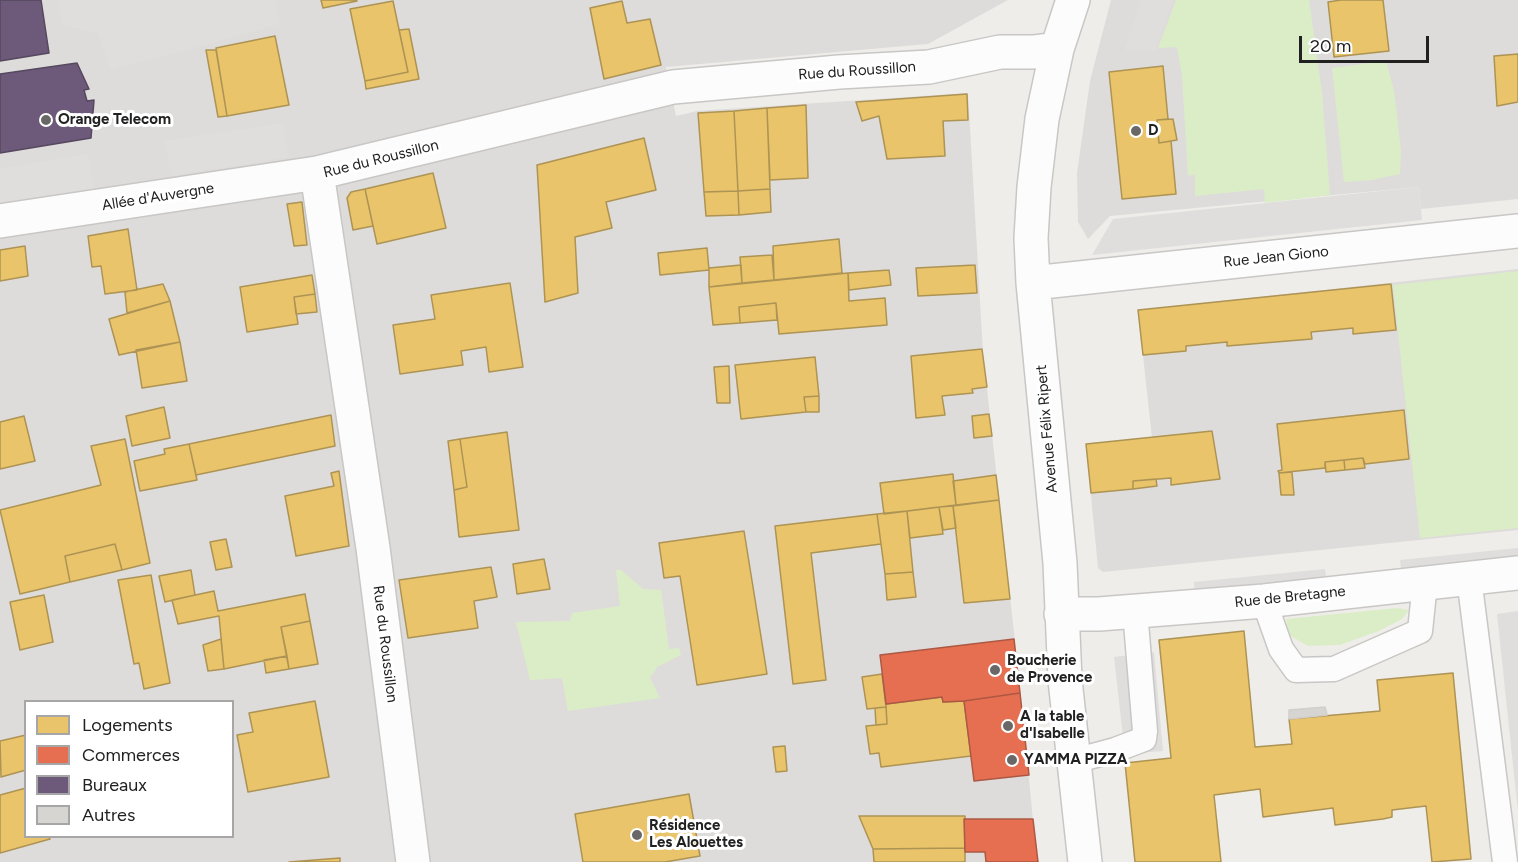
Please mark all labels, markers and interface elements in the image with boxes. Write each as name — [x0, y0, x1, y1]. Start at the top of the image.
scale bar — [1302, 24, 1432, 62]
text: 20 m — [1310, 35, 1351, 57]
street label: Rue du Roussillon — [797, 58, 917, 84]
place label: Orange Telecom — [58, 111, 171, 129]
marker: Orange Telecom — [39, 113, 53, 127]
place label: D — [1148, 122, 1158, 140]
marker: D — [1129, 124, 1143, 138]
street label: Rue du Roussillon — [322, 136, 440, 182]
street label: Allée d'Auvergne — [101, 179, 215, 215]
street label: Rue Jean Giono — [1222, 243, 1330, 271]
street label: Avenue Félix Ripert — [1032, 364, 1062, 494]
street label: Rue de Bretagne — [1234, 582, 1346, 612]
street label: Rue du Roussillon — [369, 584, 401, 704]
place label: Boucherie de Provence — [1007, 652, 1092, 687]
marker: Boucherie de Provence — [988, 663, 1002, 677]
legend — [24, 700, 234, 838]
place label: A la table d'Isabelle — [1020, 708, 1085, 743]
text: Logements — [82, 714, 173, 736]
marker: A la table d'Isabelle — [1001, 719, 1015, 733]
text: Commerces — [82, 744, 180, 766]
place label: YAMMA PIZZA — [1024, 751, 1127, 769]
marker: YAMMA PIZZA — [1005, 753, 1019, 767]
text: Bureaux — [82, 774, 147, 796]
text: Autres — [82, 804, 135, 826]
place label: Résidence Les Alouettes — [649, 817, 743, 852]
marker: Résidence Les Alouettes — [630, 828, 644, 842]

